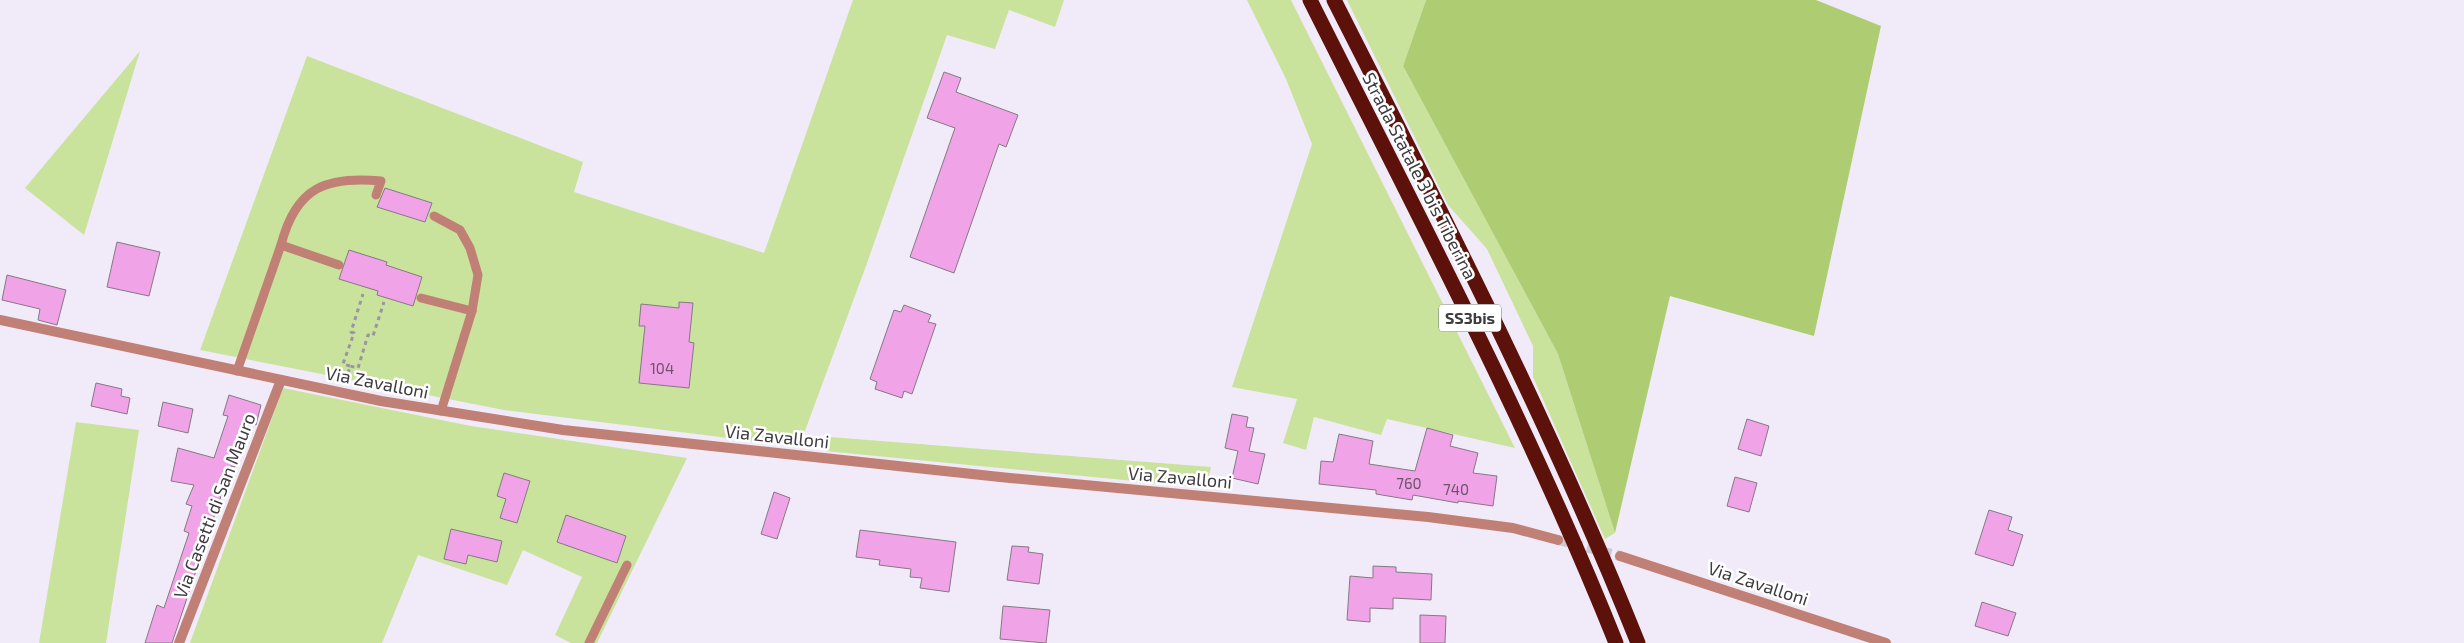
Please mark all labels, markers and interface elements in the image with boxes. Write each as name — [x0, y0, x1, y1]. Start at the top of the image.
street label: Strada Statale 3 bis Tiberina — [1358, 69, 1482, 283]
road number: SS3bis — [1439, 304, 1501, 332]
house number: 104 — [650, 359, 674, 377]
street label: Via Zavalloni — [324, 361, 431, 403]
street label: Via Casetti di San Mauro — [169, 410, 260, 601]
street label: Via Zavalloni — [724, 420, 830, 452]
street label: Via Zavalloni — [1127, 461, 1233, 493]
house number: 760 — [1396, 474, 1422, 492]
house number: 740 — [1443, 480, 1469, 498]
street label: Via Zavalloni — [1705, 556, 1811, 610]

